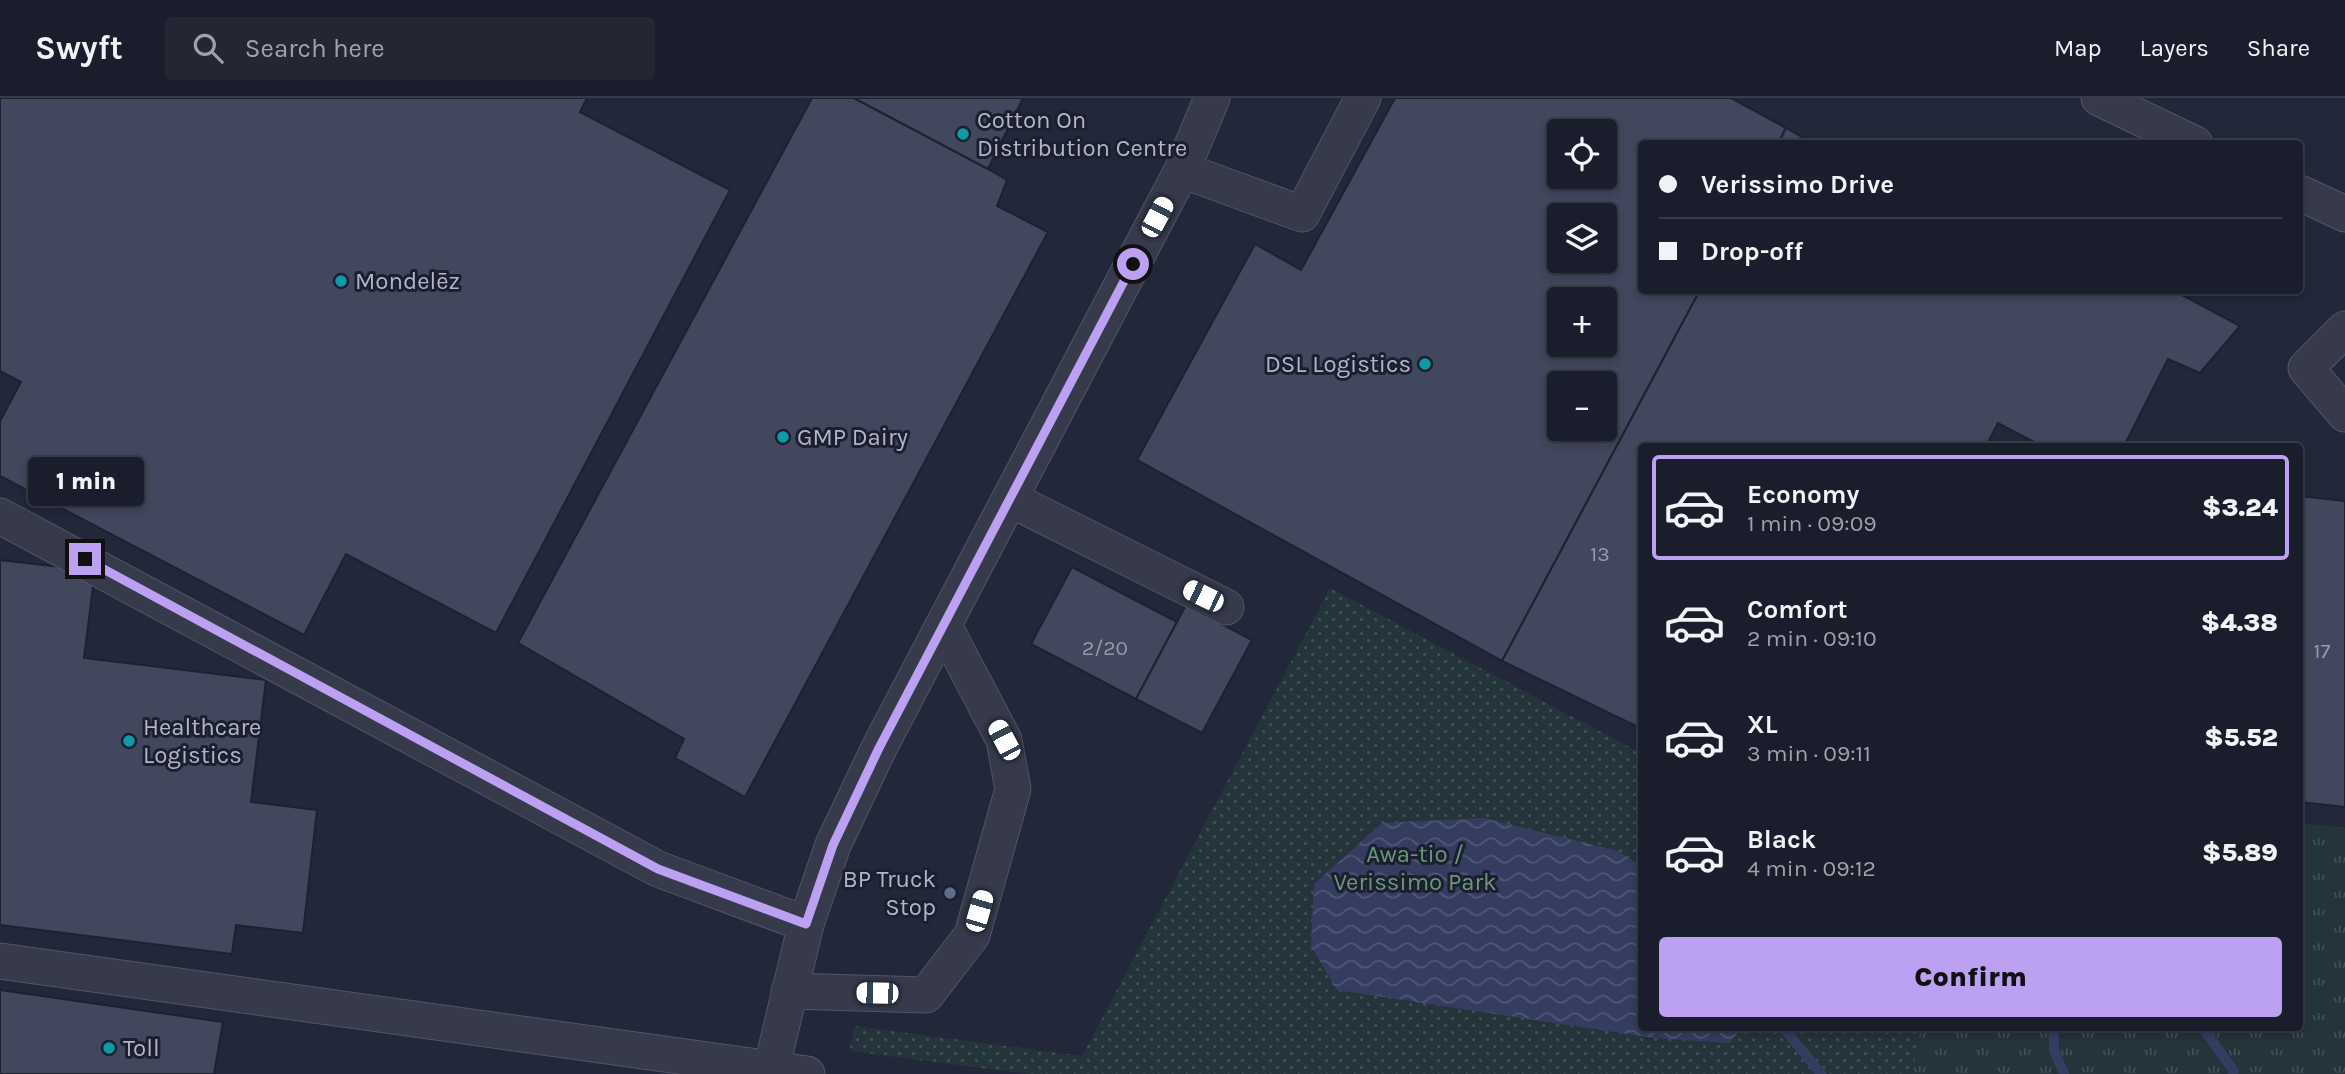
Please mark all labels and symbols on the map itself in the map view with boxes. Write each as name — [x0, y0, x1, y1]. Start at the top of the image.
place label: Cotton On Distribution Centre — [977, 106, 1187, 162]
marker: Cotton On Distribution Centre — [955, 126, 971, 142]
car — [1138, 194, 1177, 240]
route start — [1117, 248, 1149, 280]
place label: Mondelēz — [355, 267, 460, 295]
marker: Mondelēz — [333, 273, 349, 289]
place label: DSL Logistics — [1265, 350, 1411, 378]
marker: DSL Logistics — [1417, 356, 1433, 372]
place label: GMP Dairy — [797, 423, 908, 451]
marker: GMP Dairy — [775, 429, 791, 445]
callout: 1 min — [27, 458, 143, 506]
house number: 13 — [1590, 542, 1610, 566]
route end — [69, 543, 101, 575]
car — [1180, 577, 1227, 615]
house number: 2/20 — [1082, 636, 1128, 660]
house number: 17 — [2314, 639, 2331, 663]
place label: Healthcare Logistics — [143, 713, 261, 769]
car — [985, 717, 1024, 763]
marker: Healthcare Logistics — [121, 733, 137, 749]
park label: Awa-tio / Verissimo Park — [1333, 840, 1497, 896]
place label: BP Truck Stop — [843, 865, 936, 921]
marker: BP Truck Stop — [942, 885, 958, 901]
car — [964, 888, 995, 934]
car — [856, 982, 899, 1004]
place label: Toll — [123, 1034, 160, 1062]
marker: Toll — [101, 1040, 117, 1056]

